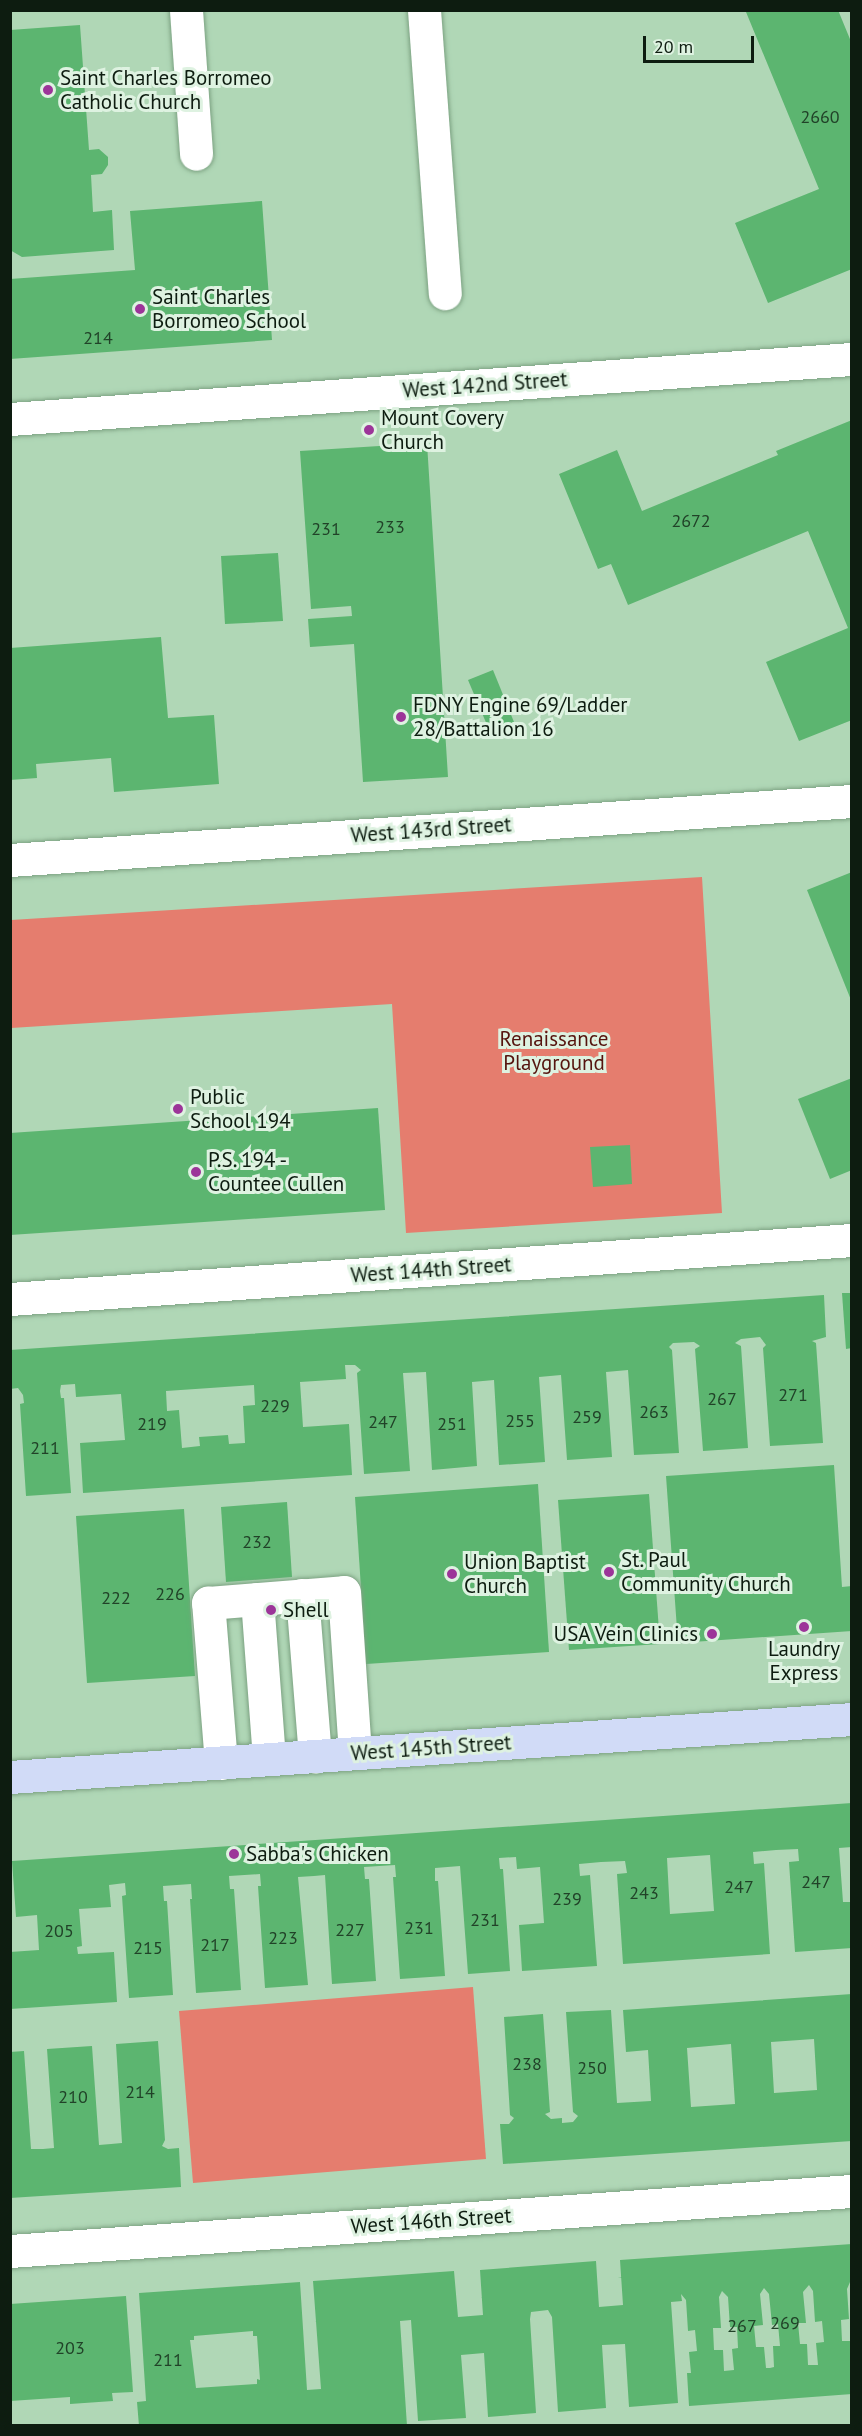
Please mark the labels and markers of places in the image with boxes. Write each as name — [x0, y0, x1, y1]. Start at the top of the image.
place label: Saint Charles Borromeo Catholic Church — [60, 65, 271, 115]
marker: Saint Charles Borromeo Catholic Church — [41, 83, 55, 97]
place label: Saint Charles Borromeo School — [152, 284, 306, 334]
marker: Saint Charles Borromeo School — [133, 302, 147, 316]
place label: Mount Covery Church — [381, 405, 504, 455]
marker: Mount Covery Church — [362, 423, 376, 437]
place label: FDNY Engine 69/Ladder 28/Battalion 16 — [413, 692, 628, 742]
marker: FDNY Engine 69/Ladder 28/Battalion 16 — [394, 710, 408, 724]
place label: Public School 194 — [190, 1084, 291, 1134]
marker: Public School 194 — [171, 1102, 185, 1116]
place label: P.S. 194 - Countee Cullen — [208, 1147, 344, 1197]
marker: P.S. 194 - Countee Cullen — [189, 1165, 203, 1179]
place label: St. Paul Community Church — [621, 1547, 791, 1597]
place label: Union Baptist Church — [464, 1549, 586, 1599]
marker: St. Paul Community Church — [602, 1565, 616, 1579]
marker: Union Baptist Church — [445, 1567, 459, 1581]
place label: Shell — [283, 1597, 329, 1623]
marker: Shell — [264, 1603, 278, 1617]
marker: Laundry Express — [797, 1620, 811, 1634]
place label: USA Vein Clinics — [552, 1621, 698, 1647]
marker: USA Vein Clinics — [703, 1625, 721, 1643]
place label: Laundry Express — [768, 1636, 840, 1686]
place label: Sabba's Chicken — [246, 1841, 389, 1867]
marker: Sabba's Chicken — [227, 1847, 241, 1861]

